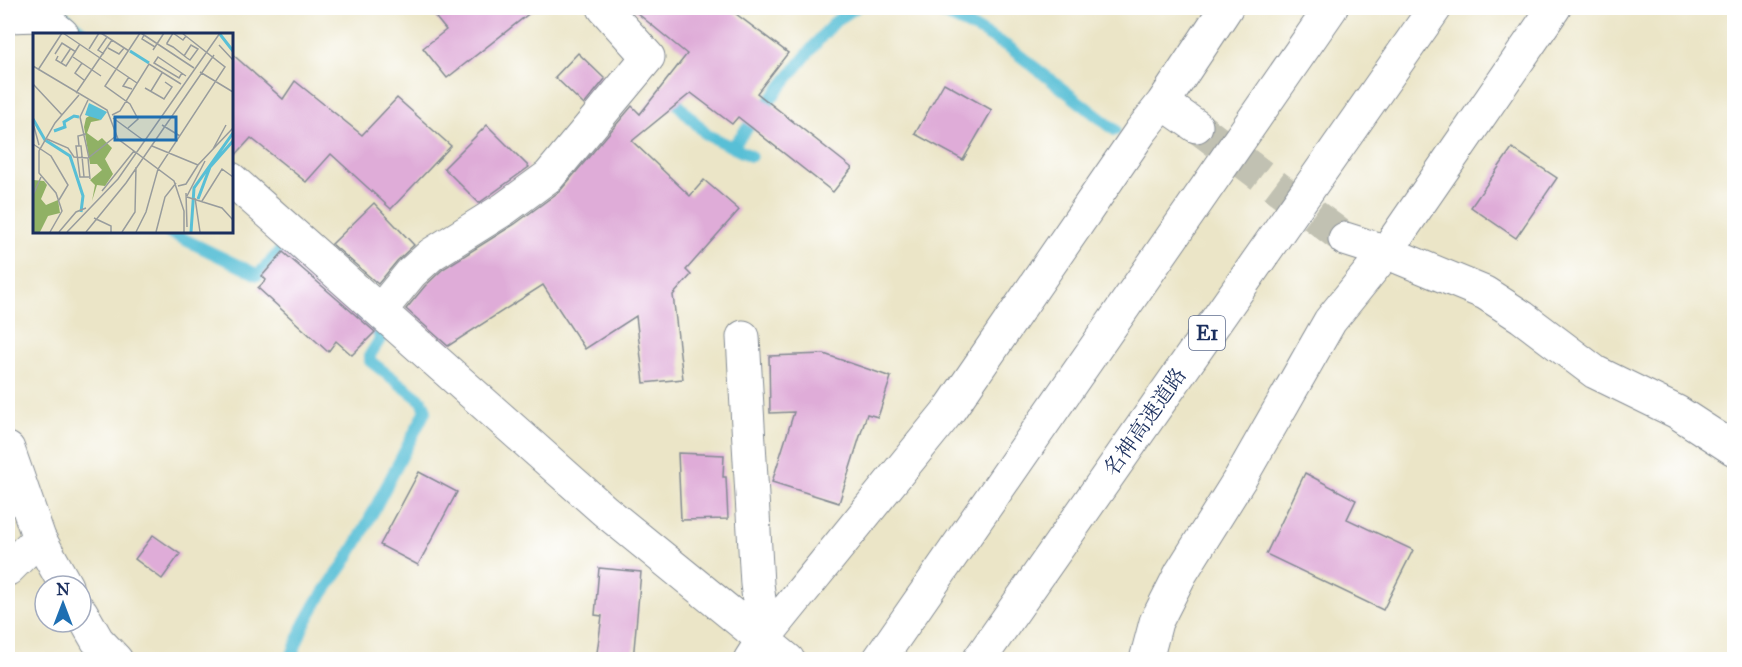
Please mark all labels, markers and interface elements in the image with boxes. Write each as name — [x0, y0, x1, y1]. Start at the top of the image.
inset map — [33, 33, 232, 232]
road number: E1 — [1189, 316, 1225, 350]
street label: 名神高速道路 — [1098, 363, 1192, 481]
north arrow — [33, 574, 93, 634]
text: N — [56, 580, 70, 599]

